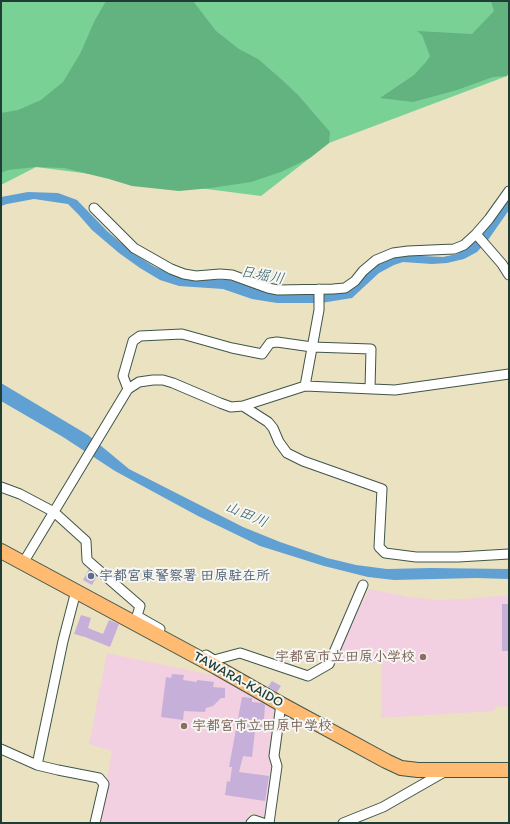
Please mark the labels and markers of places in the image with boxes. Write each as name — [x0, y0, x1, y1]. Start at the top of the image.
place label: 宇都宮東警察署 田原駐在所 — [99, 568, 270, 584]
marker: 宇都宮東警察署 田原駐在所 — [86, 571, 96, 581]
place label: 宇都宮市立田原小学校 — [275, 649, 415, 665]
marker: 宇都宮市立田原小学校 — [418, 652, 428, 662]
place label: 宇都宮市立田原中学校 — [192, 718, 332, 734]
marker: 宇都宮市立田原中学校 — [179, 721, 189, 731]

